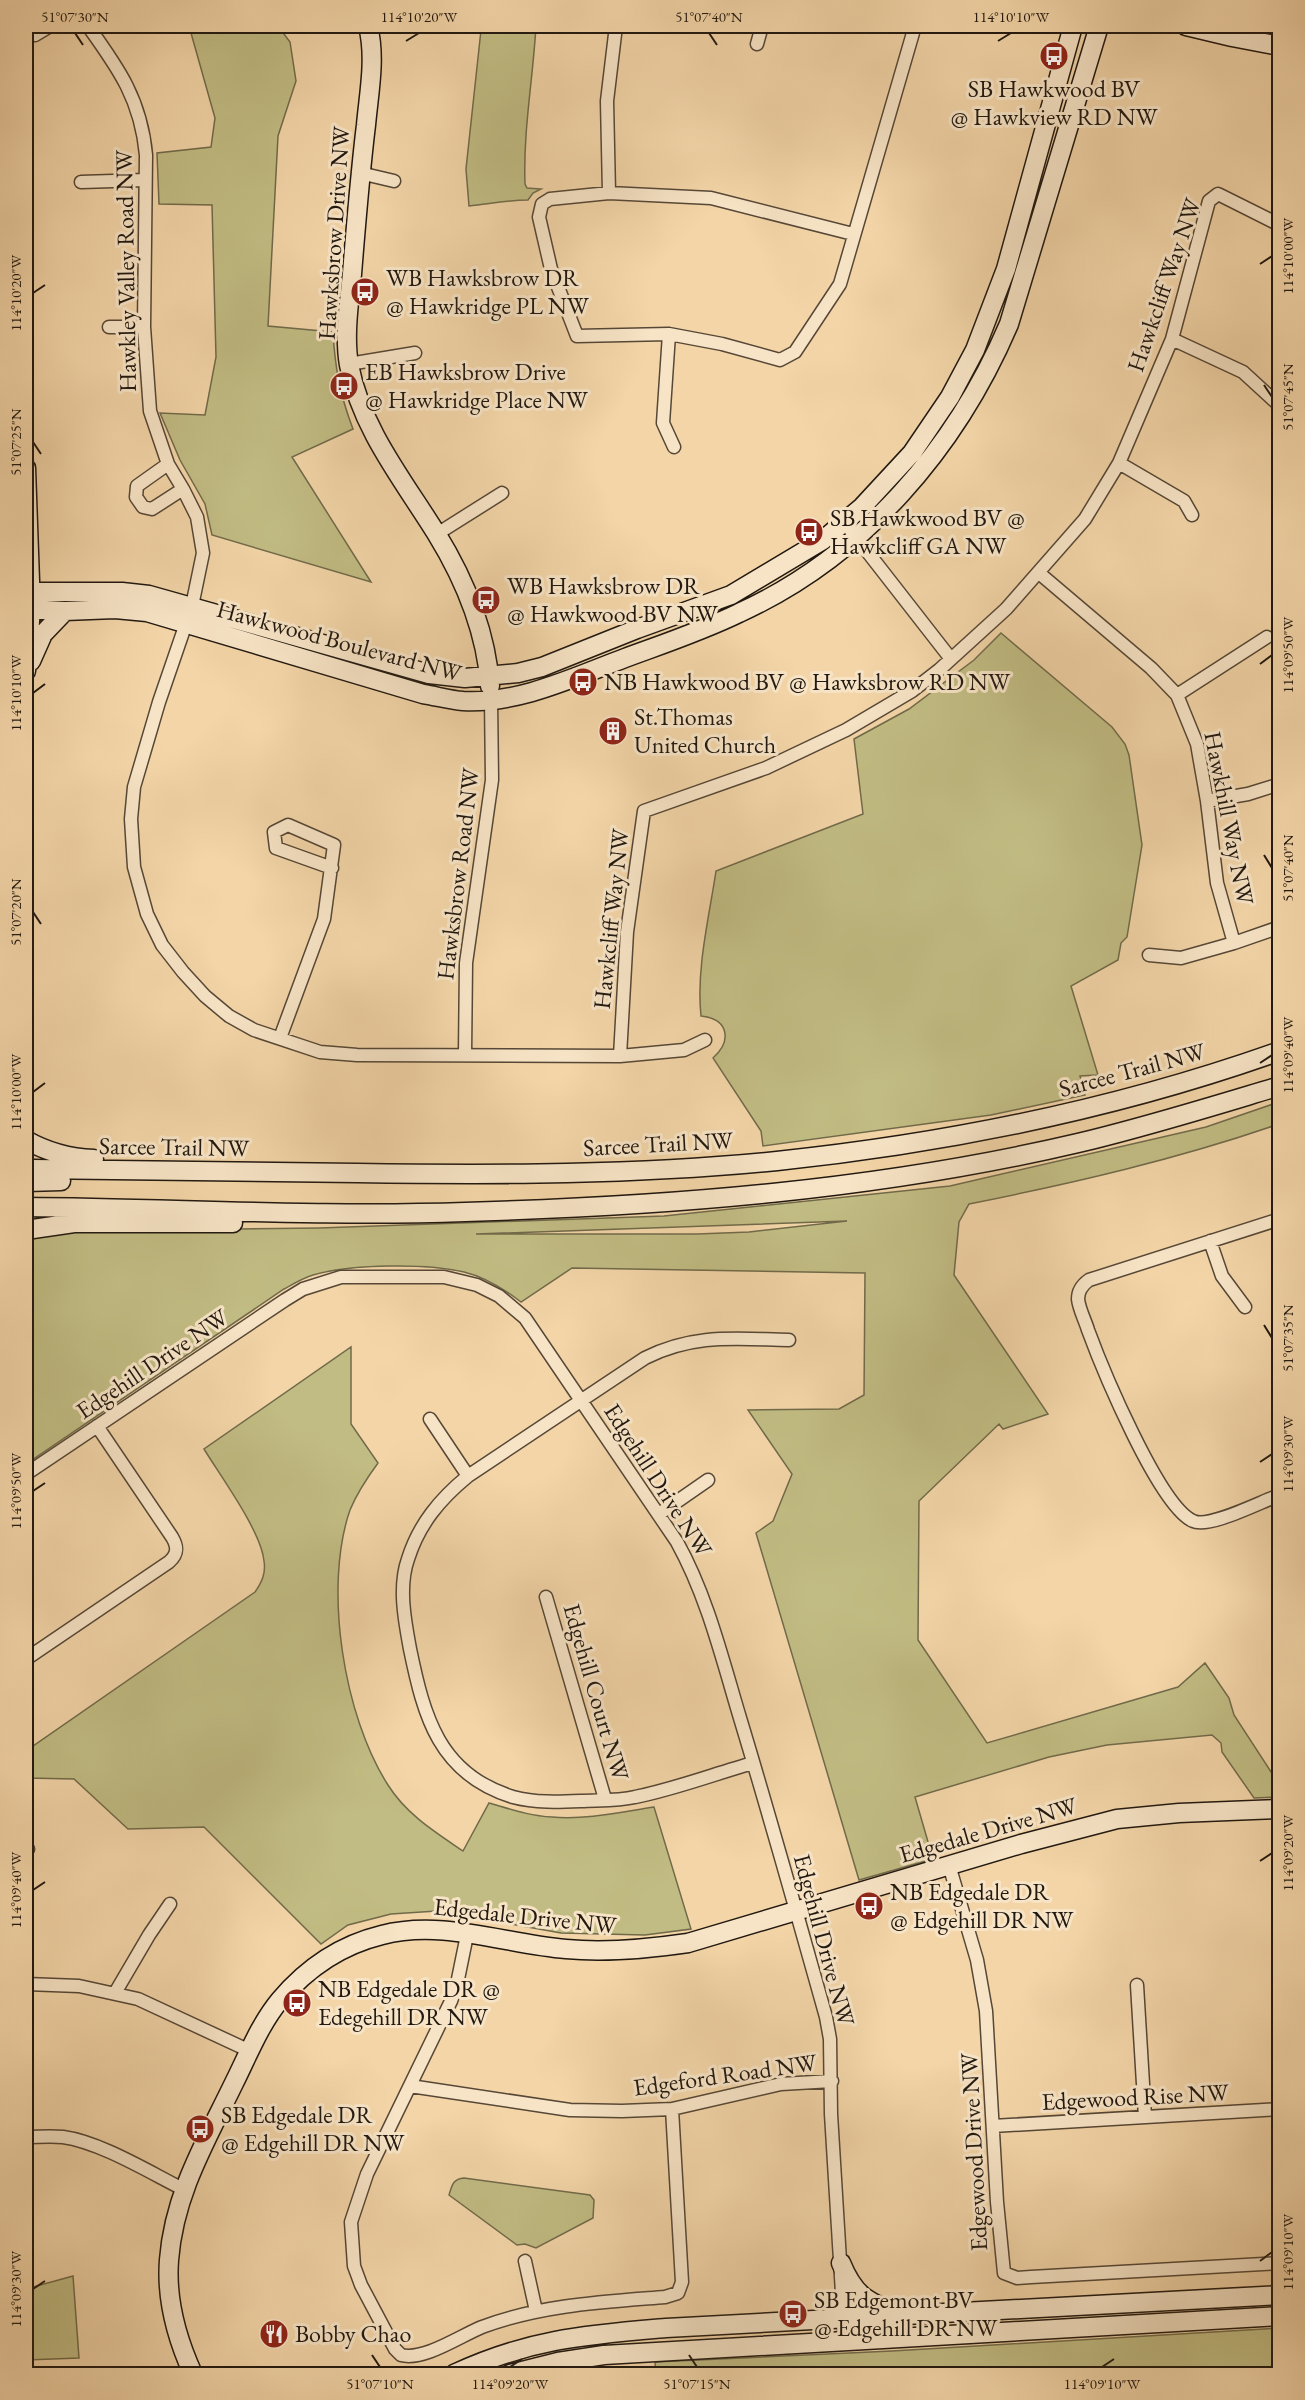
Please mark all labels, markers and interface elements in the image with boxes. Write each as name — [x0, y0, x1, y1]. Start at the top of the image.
text: 51°07'30"N — [41, 7, 109, 26]
text: 114°10'20"W — [381, 7, 457, 26]
text: 51°07'40"N — [675, 7, 743, 26]
text: 114°10'10"W — [973, 7, 1049, 26]
bus stop icon: SB Hawkwood BV @ Hawkview RD NW — [1038, 40, 1070, 72]
place label: SB Hawkwood BV @ Hawkview RD NW — [951, 73, 1159, 132]
street label: Hawksbrow Drive NW — [311, 124, 357, 341]
street label: Hawkley Valley Road NW — [108, 149, 143, 392]
street label: Hawkcliff Way NW — [1119, 193, 1208, 376]
text: 114°10'00"W — [1278, 218, 1297, 294]
text: 114°10'20"W — [6, 255, 25, 331]
place label: WB Hawksbrow DR @ Hawkridge PL NW — [386, 262, 590, 321]
bus stop icon: WB Hawksbrow DR @ Hawkridge PL NW — [349, 276, 381, 308]
place label: EB Hawksbrow Drive @ Hawkridge Place NW — [365, 356, 589, 415]
text: 51°07'45"N — [1278, 363, 1297, 431]
bus stop icon: EB Hawksbrow Drive @ Hawkridge Place NW — [328, 370, 360, 402]
text: 51°07'25"N — [6, 408, 25, 476]
place label: SB Hawkwood BV @ Hawkcliff GA NW — [830, 502, 1025, 561]
bus stop icon: SB Hawkwood BV @ Hawkcliff GA NW — [793, 516, 825, 548]
place label: WB Hawksbrow DR @ Hawkwood BV NW — [507, 570, 719, 629]
bus stop icon: WB Hawksbrow DR @ Hawkwood BV NW — [470, 584, 502, 616]
street label: Hawkwood Boulevard NW — [213, 593, 466, 688]
text: 114°09'50"W — [1278, 617, 1297, 693]
text: 114°10'10"W — [6, 655, 25, 731]
bus stop icon: NB Hawkwood BV @ Hawksbrow RD NW — [567, 666, 599, 698]
place label: NB Hawkwood BV @ Hawksbrow RD NW — [604, 666, 1011, 697]
place label: St.Thomas United Church — [634, 701, 776, 760]
building icon: St.Thomas United Church — [597, 715, 629, 747]
street label: Hawkhill Way NW — [1197, 729, 1262, 908]
street label: Hawksbrow Road NW — [429, 765, 486, 982]
street label: Hawkcliff Way NW — [586, 826, 636, 1011]
text: 51°07'40"N — [1278, 834, 1297, 902]
text: 51°07'20"N — [6, 878, 25, 946]
text: 114°09'40"W — [1278, 1017, 1297, 1093]
street label: Sarcee Trail NW — [1055, 1035, 1209, 1104]
text: 114°10'00"W — [6, 1054, 25, 1130]
street label: Sarcee Trail NW — [582, 1124, 735, 1163]
street label: Sarcee Trail NW — [99, 1130, 250, 1163]
street label: Edgehill Drive NW — [70, 1301, 234, 1426]
text: 51°07'35"N — [1278, 1304, 1297, 1372]
street label: Edgehill Drive NW — [597, 1397, 720, 1563]
text: 114°09'30"W — [1278, 1416, 1297, 1492]
text: 114°09'50"W — [6, 1453, 25, 1529]
street label: Edgehill Court NW — [556, 1600, 637, 1785]
street label: Edgedale Drive NW — [895, 1789, 1081, 1870]
text: 114°09'20"W — [1278, 1815, 1297, 1891]
street label: Edgehill Drive NW — [787, 1851, 863, 2030]
text: 114°09'40"W — [6, 1852, 25, 1928]
place label: NB Edgedale DR @ Edgehill DR NW — [890, 1876, 1074, 1935]
bus stop icon: NB Edgedale DR @ Edgehill DR NW — [853, 1890, 885, 1922]
street label: Edgedale Drive NW — [432, 1891, 619, 1941]
place label: NB Edgedale DR @ Edegehill DR NW — [318, 1973, 500, 2032]
bus stop icon: NB Edgedale DR @ Edegehill DR NW — [281, 1987, 313, 2019]
street label: Edgeford Road NW — [631, 2046, 820, 2103]
street label: Edgewood Drive NW — [953, 2051, 994, 2252]
street label: Edgewood Rise NW — [1041, 2076, 1230, 2117]
place label: SB Edgedale DR @ Edgehill DR NW — [221, 2099, 405, 2158]
bus stop icon: SB Edgedale DR @ Edgehill DR NW — [184, 2113, 216, 2145]
text: 114°09'10"W — [1278, 2214, 1297, 2290]
text: 114°09'30"W — [6, 2251, 25, 2327]
place label: SB Edgemont BV @ Edgehill DR NW — [814, 2284, 998, 2343]
bus stop icon: SB Edgemont BV @ Edgehill DR NW — [777, 2298, 809, 2330]
restaurant icon: Bobby Chao — [258, 2318, 290, 2350]
place label: Bobby Chao — [295, 2318, 411, 2349]
text: 51°07'10"N — [346, 2374, 414, 2393]
text: 114°09'20"W — [472, 2374, 548, 2393]
text: 51°07'15"N — [663, 2374, 731, 2393]
text: 114°09'10"W — [1064, 2374, 1140, 2393]

